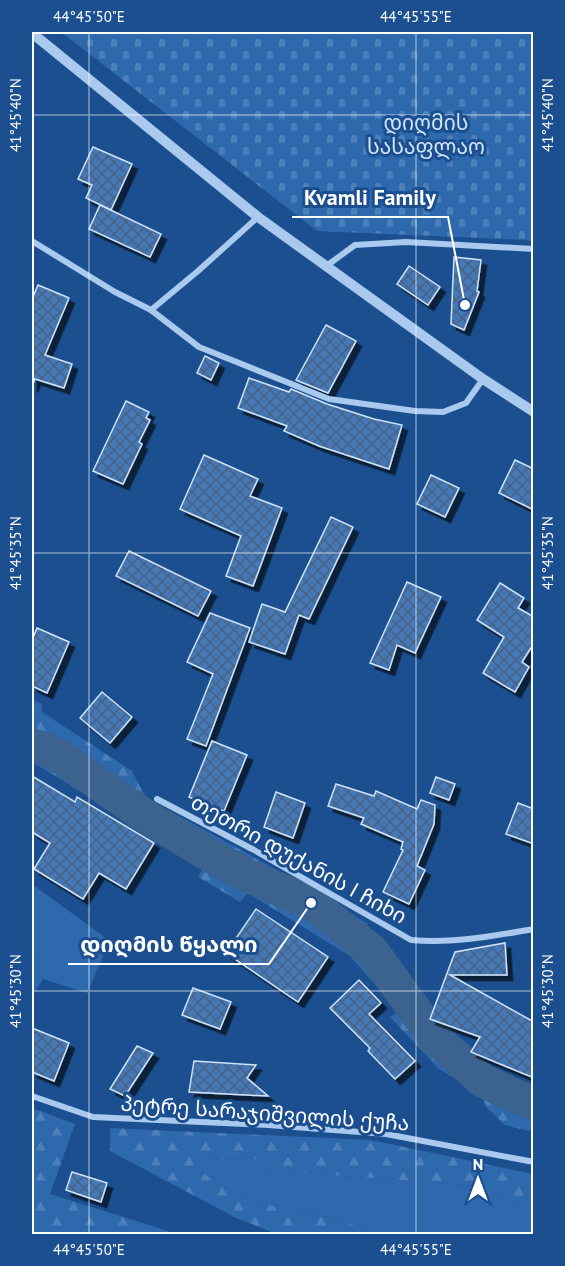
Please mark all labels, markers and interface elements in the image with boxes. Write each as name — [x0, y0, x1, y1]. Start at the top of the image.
text: 44°45'50"E — [53, 7, 125, 26]
text: 44°45'55"E — [380, 7, 452, 26]
text: 41°45'40"N — [6, 78, 25, 152]
text: 41°45'40"N — [538, 78, 557, 152]
park label: დიღმის სასაფლაო — [367, 109, 485, 160]
callout: Kvamli Family — [292, 177, 448, 217]
text: Kvamli Family — [304, 183, 437, 211]
text: 41°45'35"N — [6, 516, 25, 590]
text: 41°45'35"N — [538, 516, 557, 590]
street label: თეთრი დუქანის I ჩიხი — [186, 788, 412, 930]
callout: დიღმის წყალი — [68, 924, 269, 964]
text: დიღმის წყალი — [80, 930, 258, 958]
text: 41°45'30"N — [6, 954, 25, 1028]
text: 41°45'30"N — [538, 954, 557, 1028]
street label: პეტრე სარაჯიშვილის ქუჩა — [120, 1089, 410, 1137]
north arrow — [448, 1149, 508, 1209]
text: N — [473, 1154, 483, 1174]
text: 44°45'50"E — [53, 1240, 125, 1259]
text: 44°45'55"E — [380, 1240, 452, 1259]

